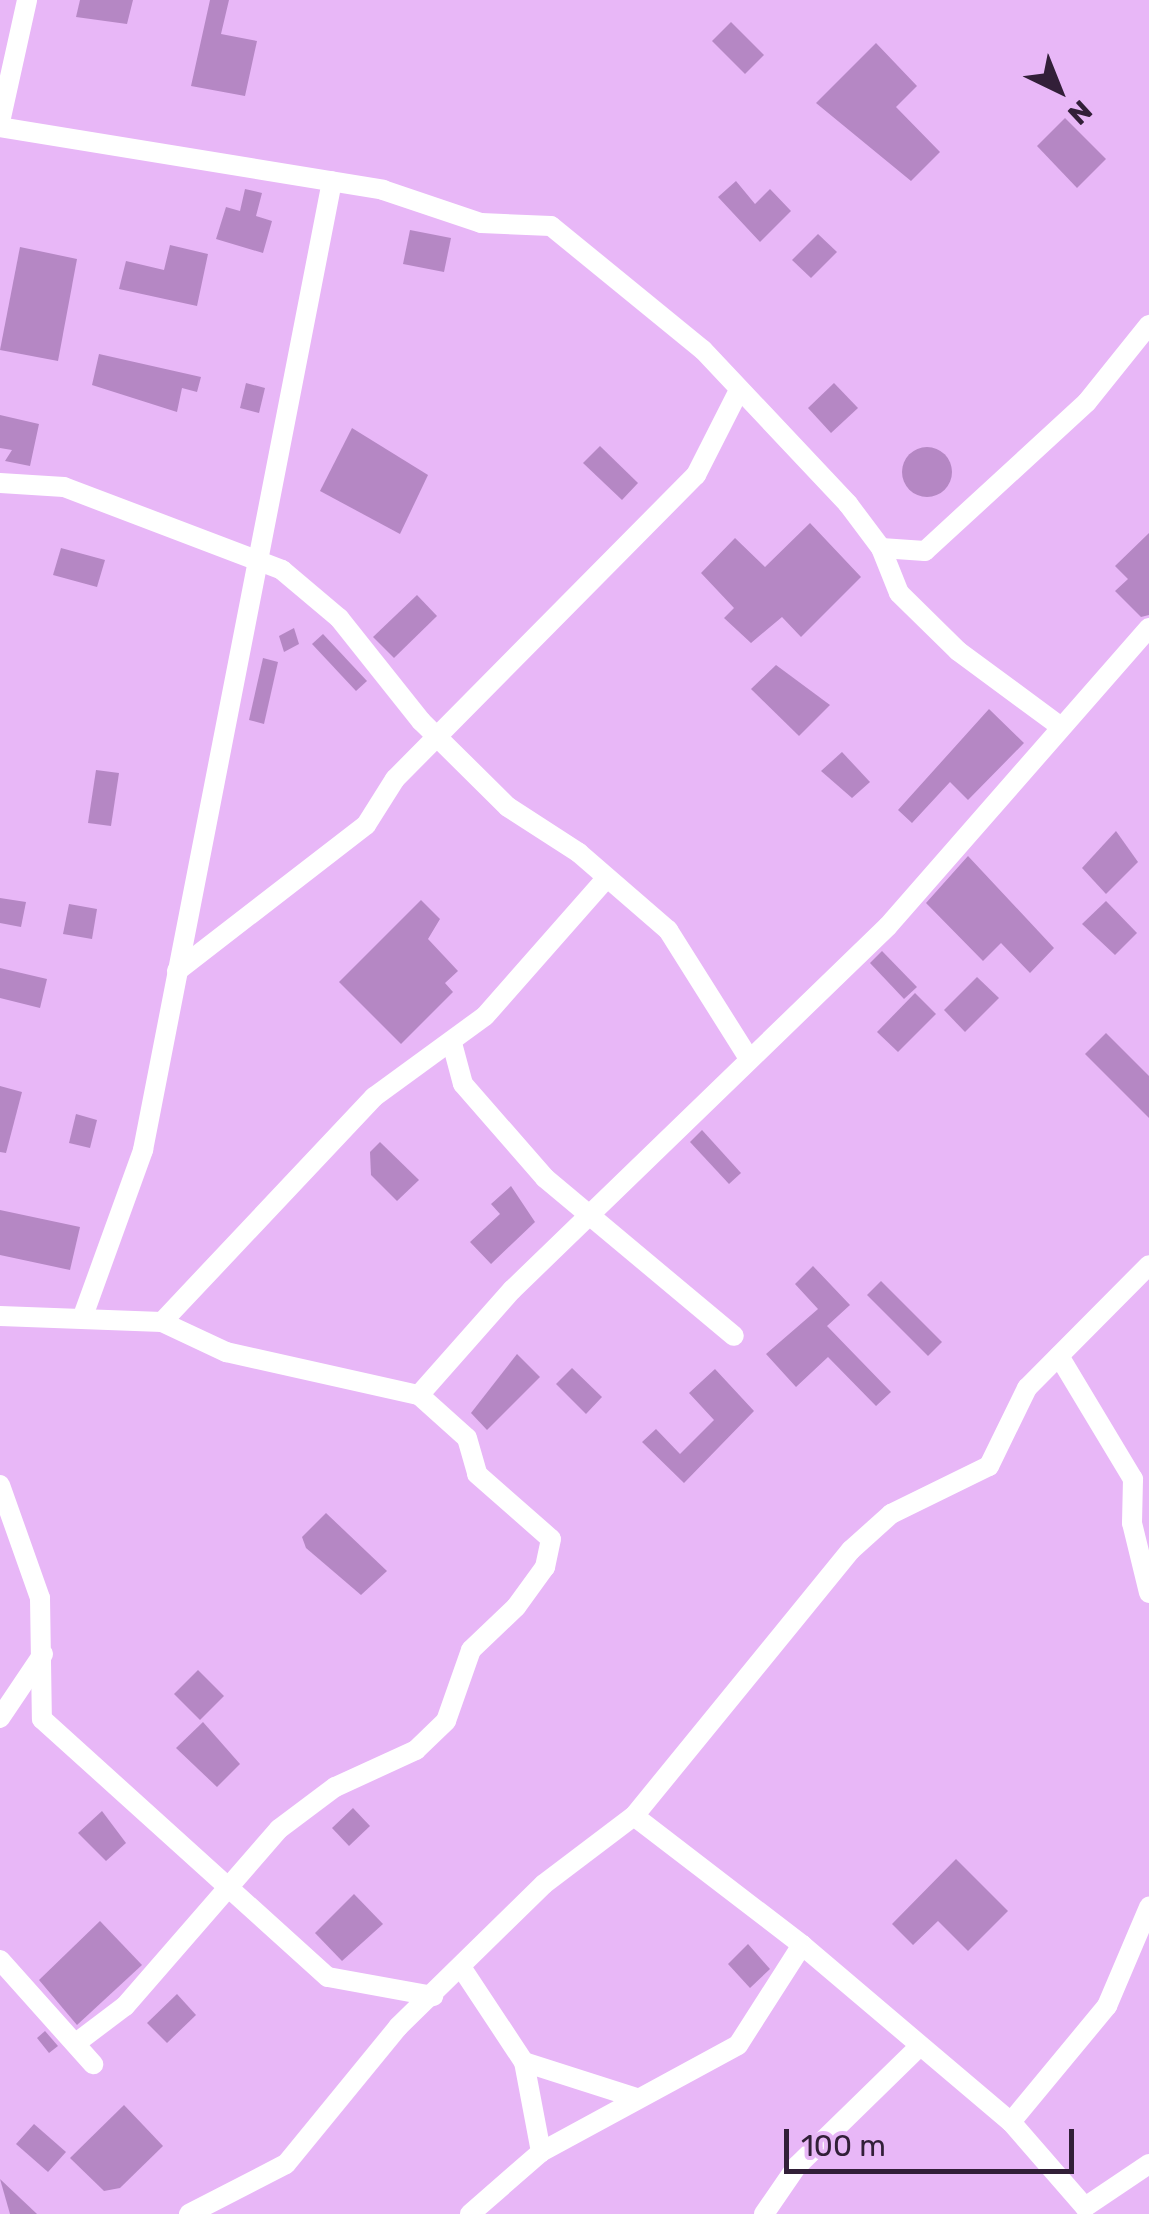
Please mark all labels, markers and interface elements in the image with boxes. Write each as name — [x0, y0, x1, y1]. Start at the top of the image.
north arrow — [1009, 40, 1109, 140]
text: N — [1061, 93, 1098, 131]
scale bar — [789, 2109, 1079, 2171]
text: 100 m — [801, 2128, 886, 2164]

